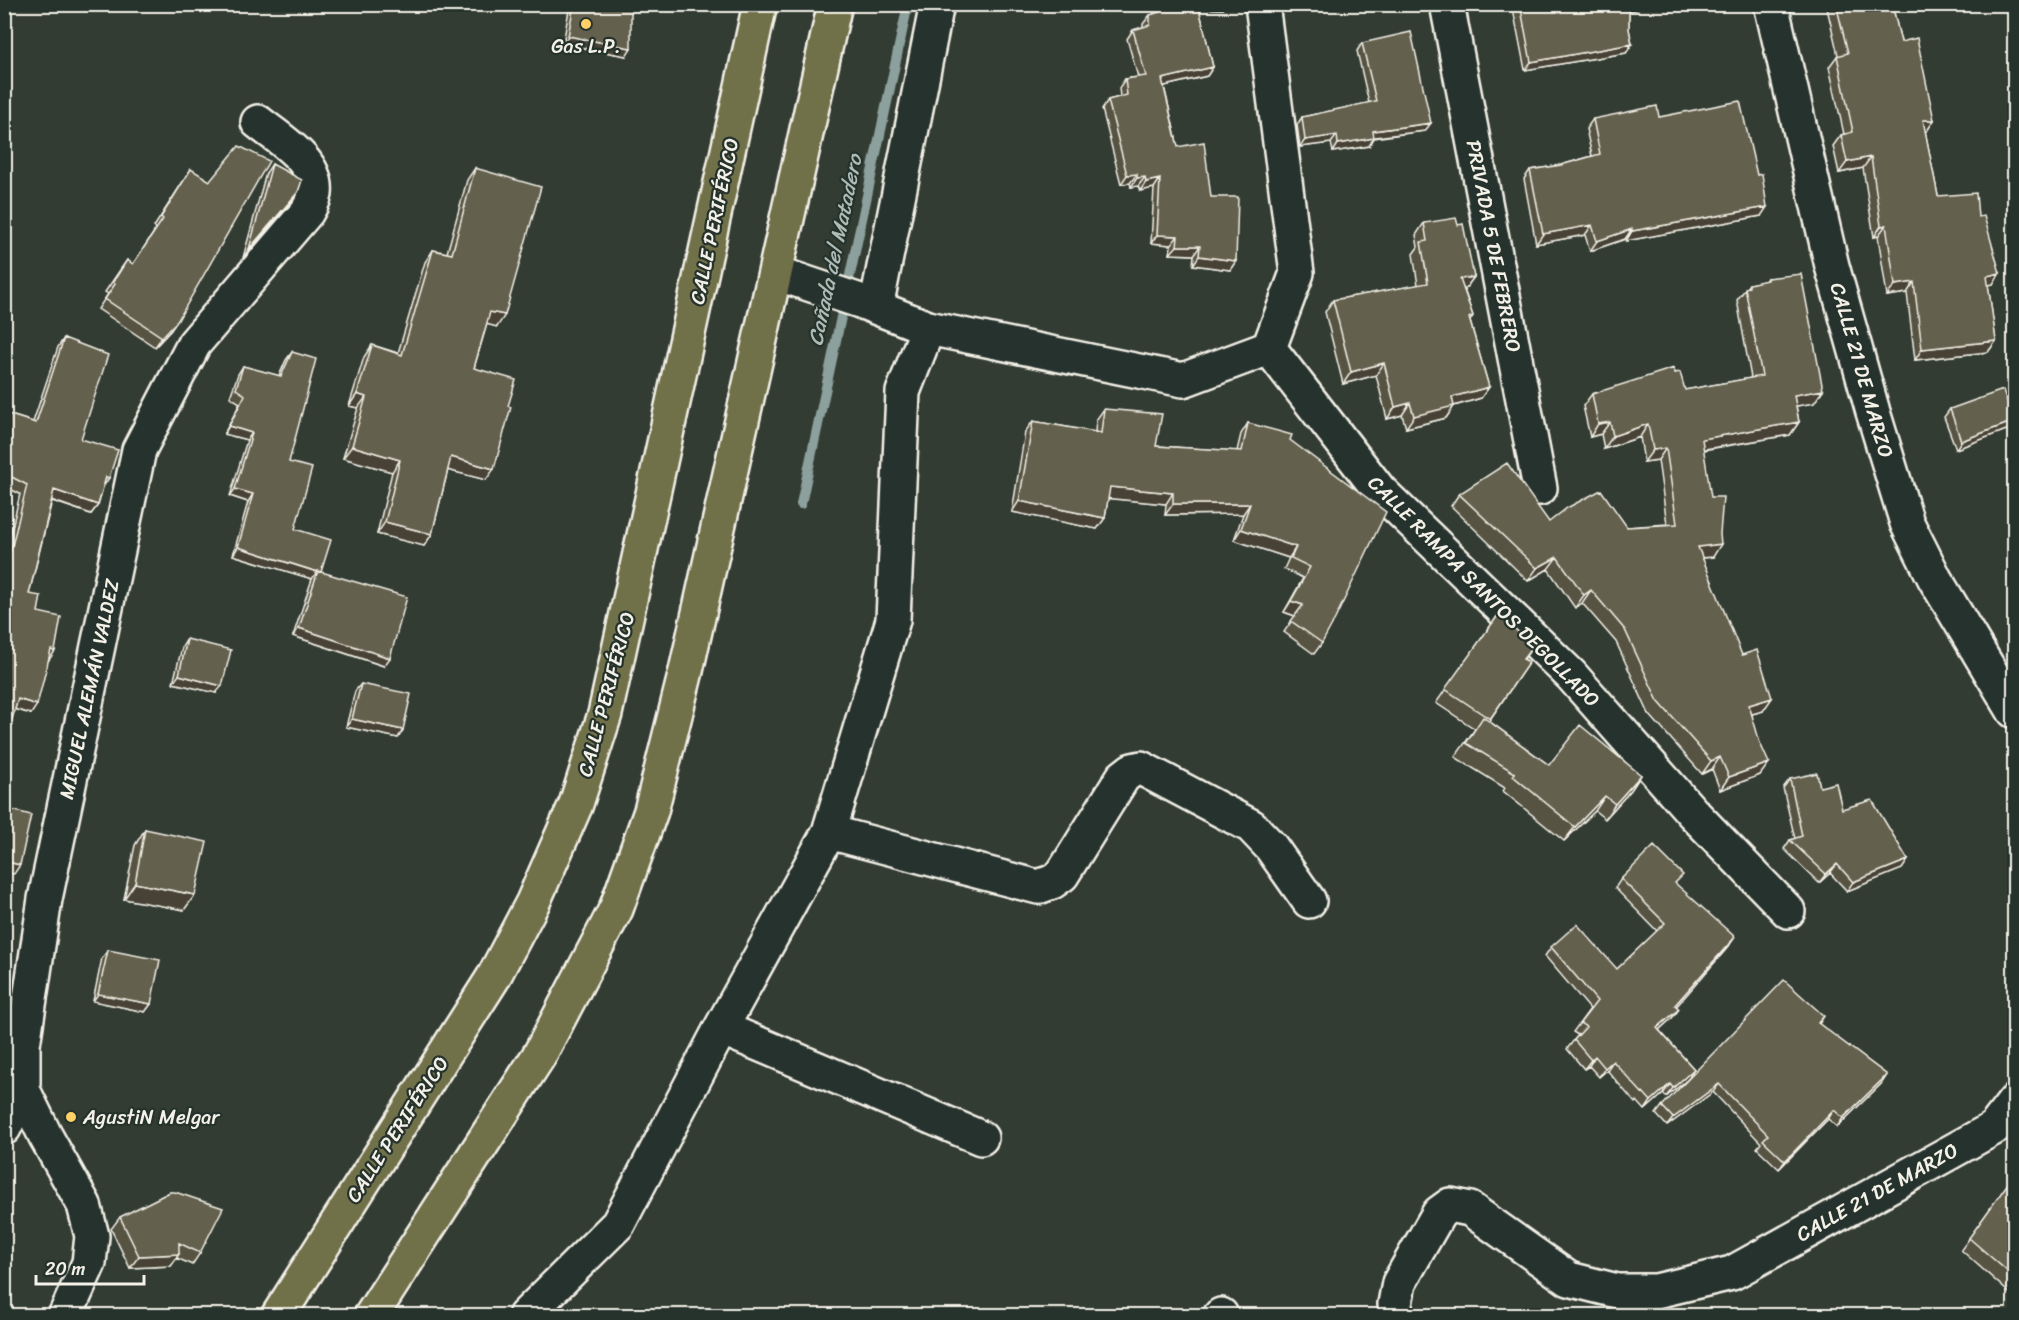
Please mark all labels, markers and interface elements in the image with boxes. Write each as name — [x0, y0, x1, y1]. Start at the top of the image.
marker: Gas L.P. — [579, 17, 593, 31]
place label: Gas L.P. — [551, 29, 621, 64]
street label: CALLE PERIFÉRICO — [680, 135, 749, 308]
street label: PRIVADA 5 DE FEBRERO — [1456, 137, 1531, 355]
water label: Cañada del Matadero — [796, 150, 874, 349]
street label: CALLE 21 DE MARZO — [1820, 278, 1903, 462]
street label: CALLE RAMPA SANTOS DEGOLLADO — [1359, 467, 1608, 716]
street label: MIGUEL ALEMÁN VALDEZ — [49, 576, 130, 802]
street label: CALLE PERIFÉRICO — [568, 608, 645, 780]
street label: CALLE PERIFÉRICO — [337, 1049, 458, 1210]
place label: AgustiN Melgar — [82, 1100, 220, 1135]
marker: AgustiN Melgar — [64, 1110, 78, 1124]
street label: CALLE 21 DE MARZO — [1790, 1133, 1965, 1252]
scale bar — [36, 1248, 144, 1286]
text: 20 m — [45, 1253, 85, 1285]

